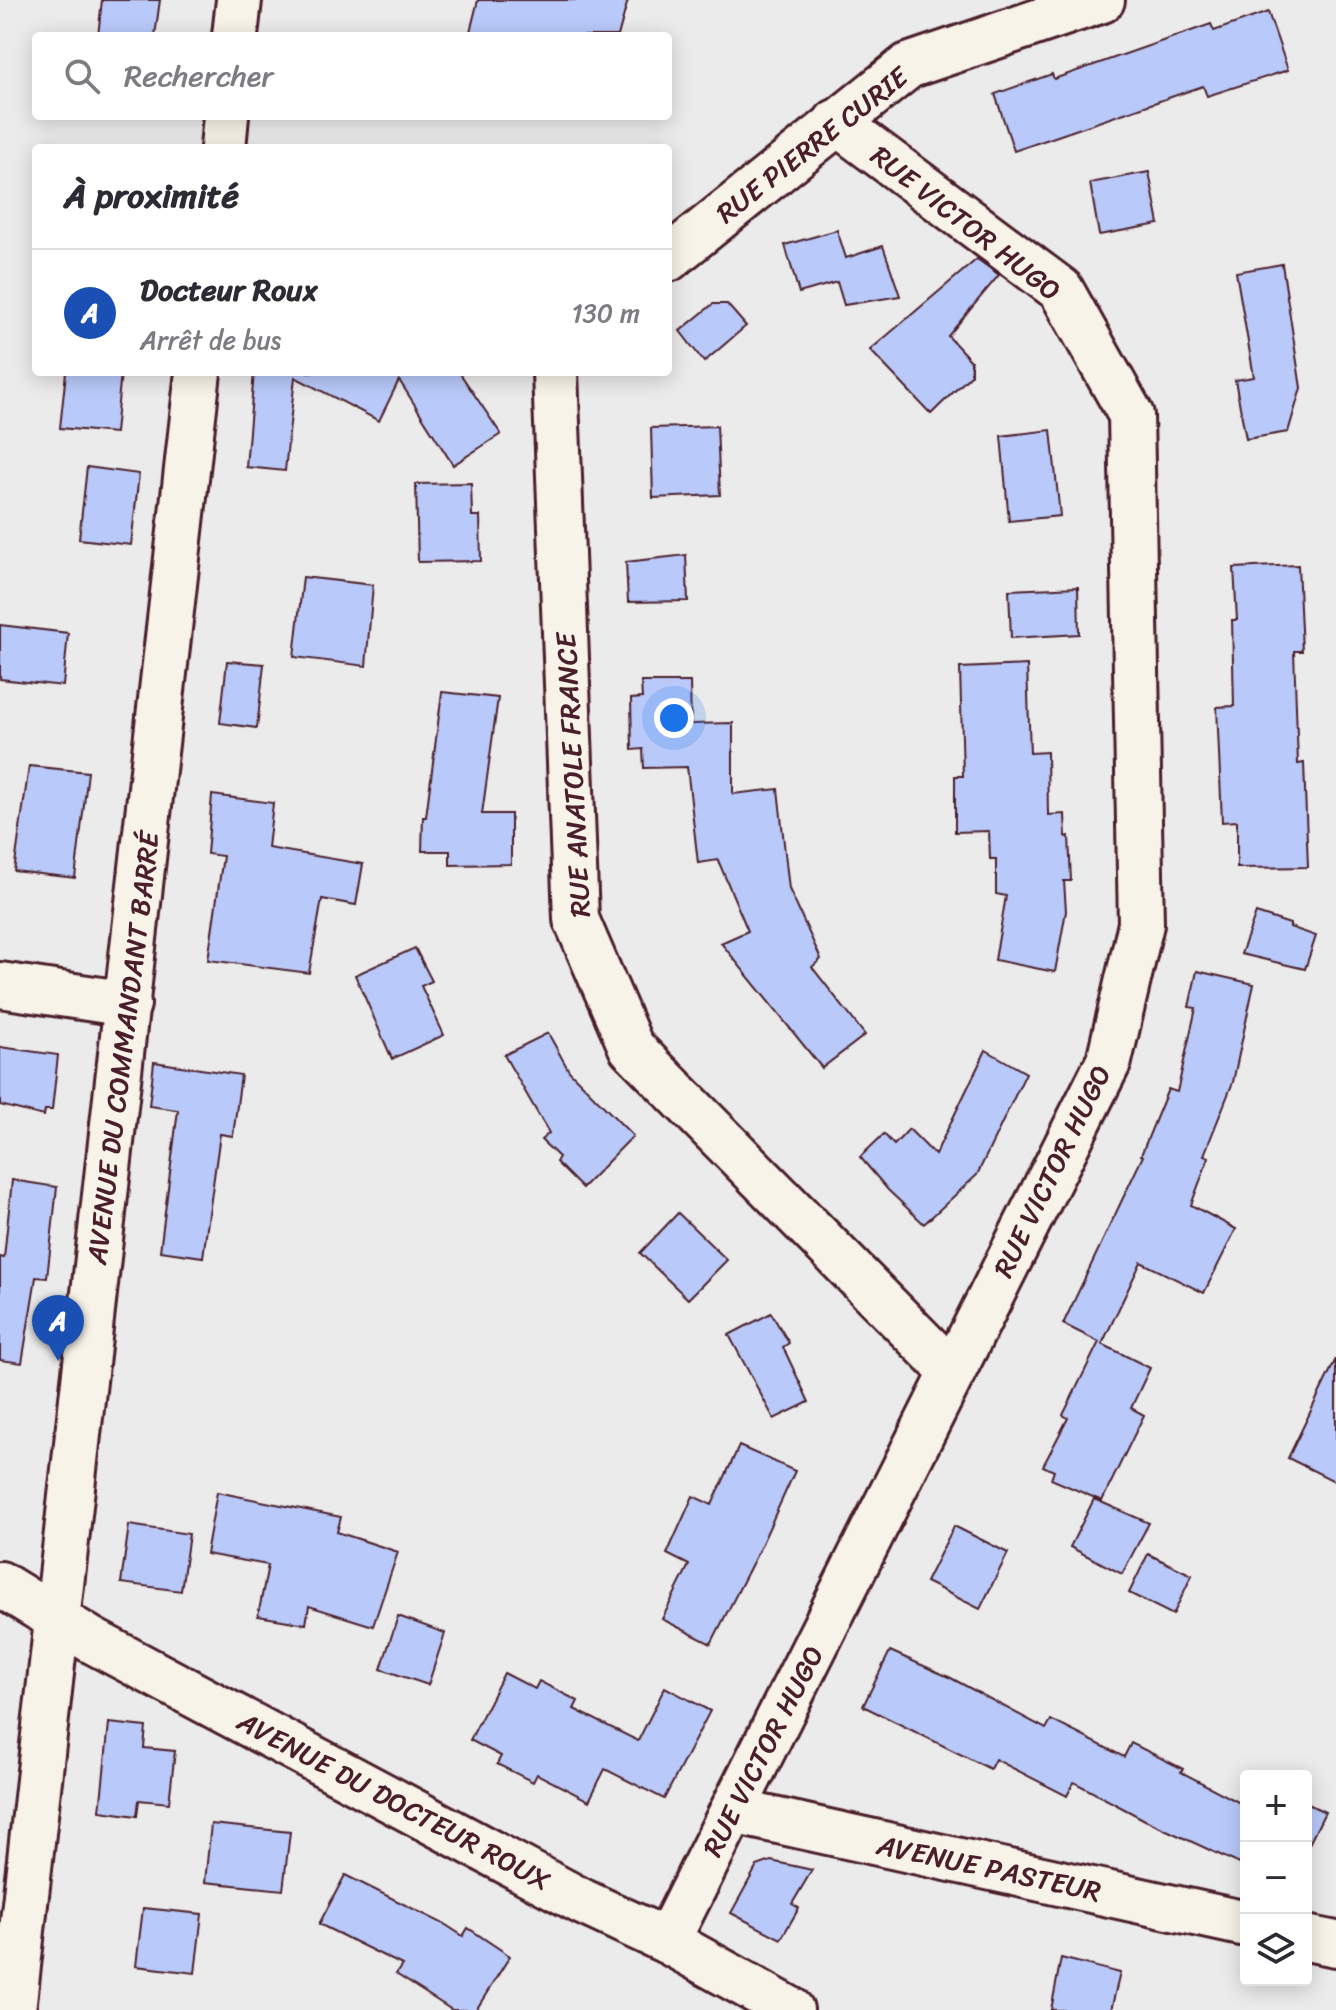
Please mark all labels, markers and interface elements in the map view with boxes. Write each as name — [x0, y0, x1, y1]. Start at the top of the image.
search box — [32, 32, 672, 120]
text: Rechercher — [124, 49, 274, 103]
street label: RUE PIERRE CURIE — [705, 53, 920, 236]
icon: search — [60, 54, 104, 98]
street label: RUE VICTOR HUGO — [859, 132, 1073, 314]
text: À proximité — [64, 166, 239, 226]
text: Docteur Roux — [140, 263, 318, 317]
text: A — [81, 290, 99, 336]
text: 130 m — [571, 290, 640, 336]
text: Arrêt de bus — [140, 317, 281, 363]
street label: RUE ANATOLE FRANCE — [541, 630, 605, 919]
your location — [654, 698, 694, 738]
street label: AVENUE DU COMMANDANT BARRÉ — [72, 827, 174, 1268]
street label: RUE VICTOR HUGO — [979, 1056, 1125, 1286]
pin: A — [32, 1295, 84, 1361]
street label: RUE VICTOR HUGO — [688, 1636, 838, 1866]
street label: AVENUE DU DOCTEUR ROUX — [227, 1697, 560, 1905]
map controls — [1240, 1770, 1312, 1986]
button: + — [1240, 1770, 1312, 1842]
street label: AVENUE PASTEUR — [871, 1820, 1106, 1916]
button: − — [1240, 1842, 1312, 1914]
button: layers — [1240, 1914, 1312, 1986]

